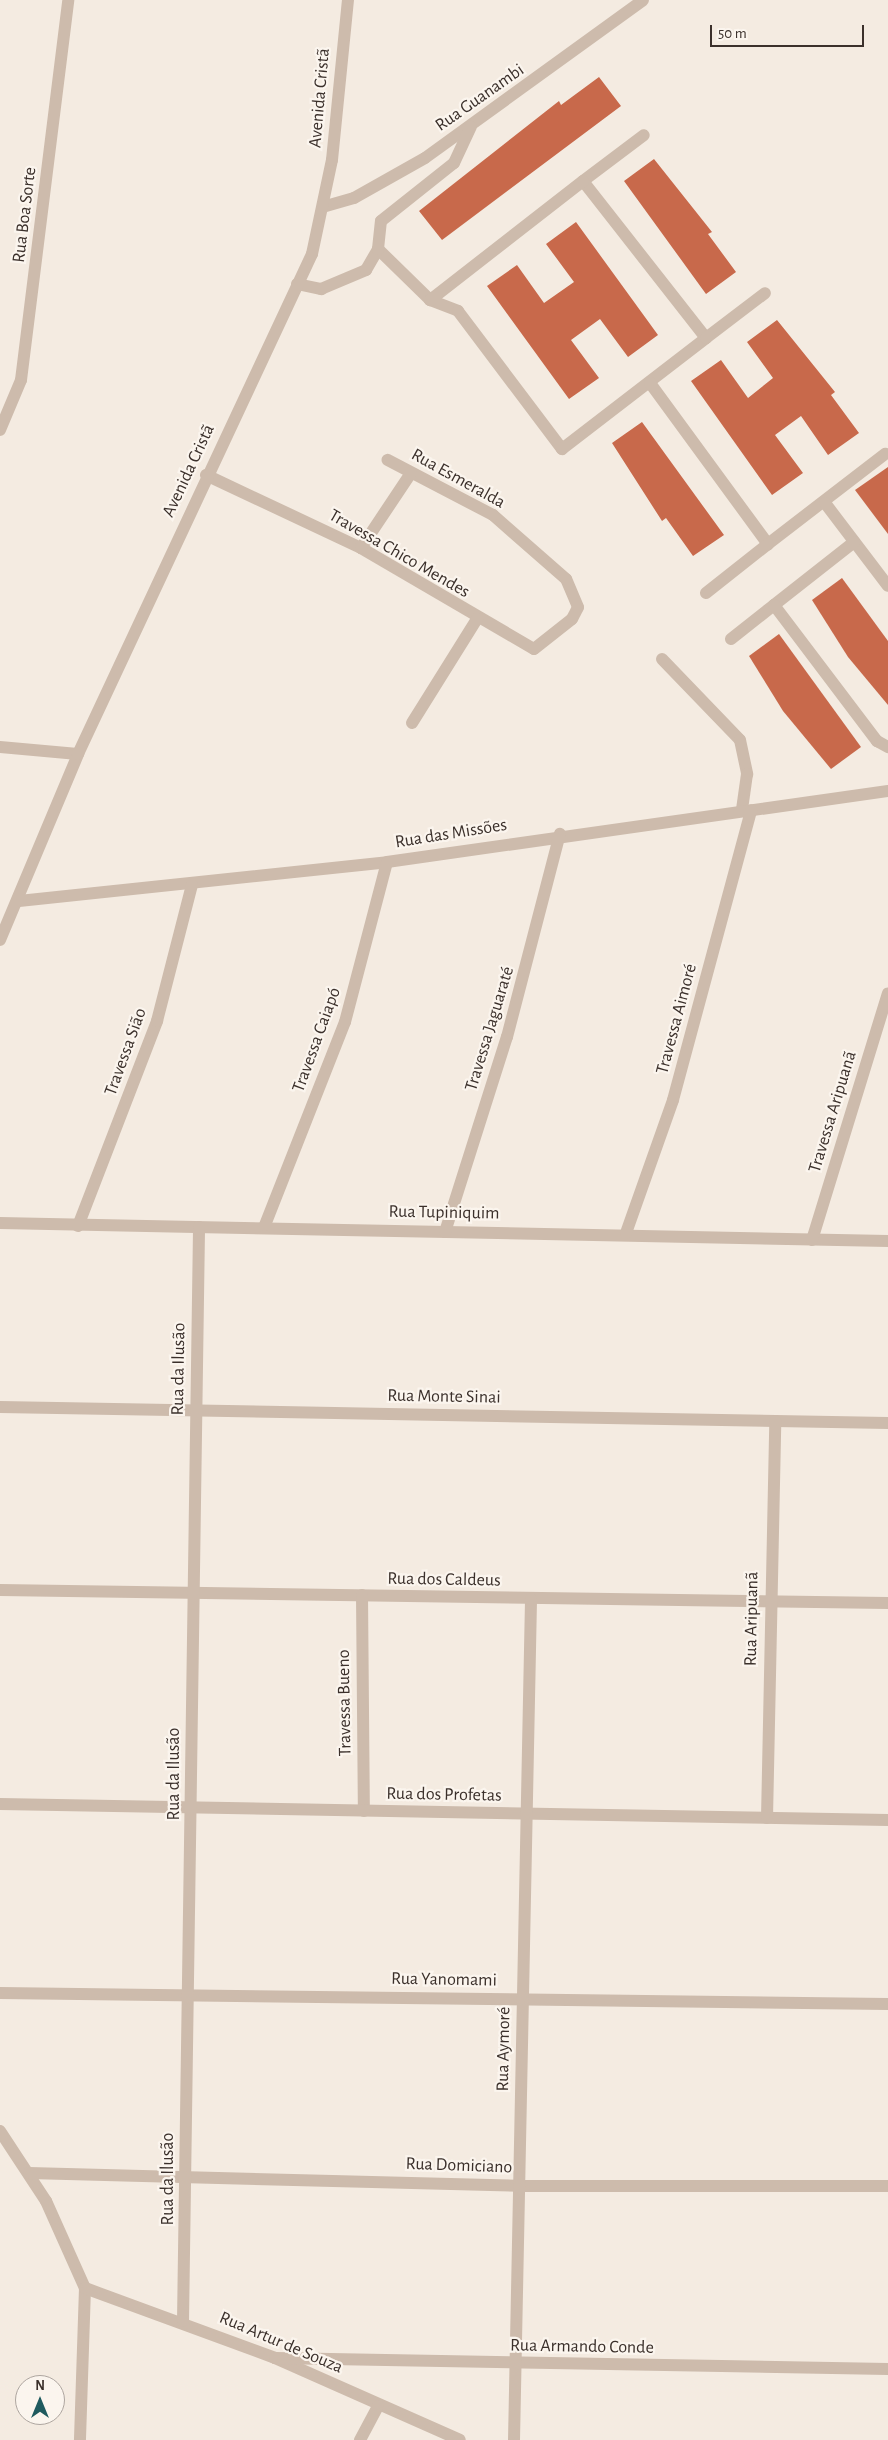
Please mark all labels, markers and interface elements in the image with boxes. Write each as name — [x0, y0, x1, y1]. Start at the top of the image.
scale bar — [713, 15, 867, 47]
text: 50 m — [718, 26, 747, 41]
street label: Avenida Cristã — [305, 47, 335, 149]
street label: Rua Guanambi — [432, 60, 528, 136]
street label: Rua Boa Sorte — [8, 166, 42, 264]
street label: Avenida Cristã — [158, 421, 220, 521]
street label: Rua Esmeralda — [407, 444, 509, 514]
street label: Travessa Chico Mendes — [325, 505, 473, 603]
street label: Rua das Missões — [393, 814, 509, 854]
street label: Travessa Aimoré — [652, 961, 702, 1077]
street label: Travessa Jaguaraté — [461, 964, 519, 1094]
street label: Travessa Caiapó — [288, 985, 346, 1095]
street label: Travessa Sião — [100, 1005, 152, 1099]
street label: Travessa Aripuanã — [804, 1049, 862, 1175]
street label: Rua Tupiniquim — [388, 1201, 500, 1225]
street label: Rua da Ilusão — [167, 1322, 191, 1416]
street label: Rua Monte Sinai — [387, 1385, 501, 1409]
street label: Rua dos Caldeus — [387, 1568, 501, 1592]
street label: Rua Aripuanã — [740, 1572, 764, 1666]
street label: Travessa Bueno — [333, 1649, 357, 1757]
street label: Rua da Ilusão — [163, 1728, 185, 1820]
street label: Rua dos Profetas — [386, 1783, 502, 1807]
street label: Rua Yanomami — [391, 1968, 497, 1992]
street label: Rua Aymoré — [492, 2006, 516, 2092]
street label: Rua da Ilusão — [157, 2133, 179, 2225]
street label: Rua Domiciano — [405, 2153, 513, 2179]
street label: Rua Artur de Souza — [216, 2307, 346, 2379]
street label: Rua Armando Conde — [510, 2335, 654, 2359]
north arrow — [15, 2375, 65, 2425]
text: N — [35, 2379, 45, 2393]

